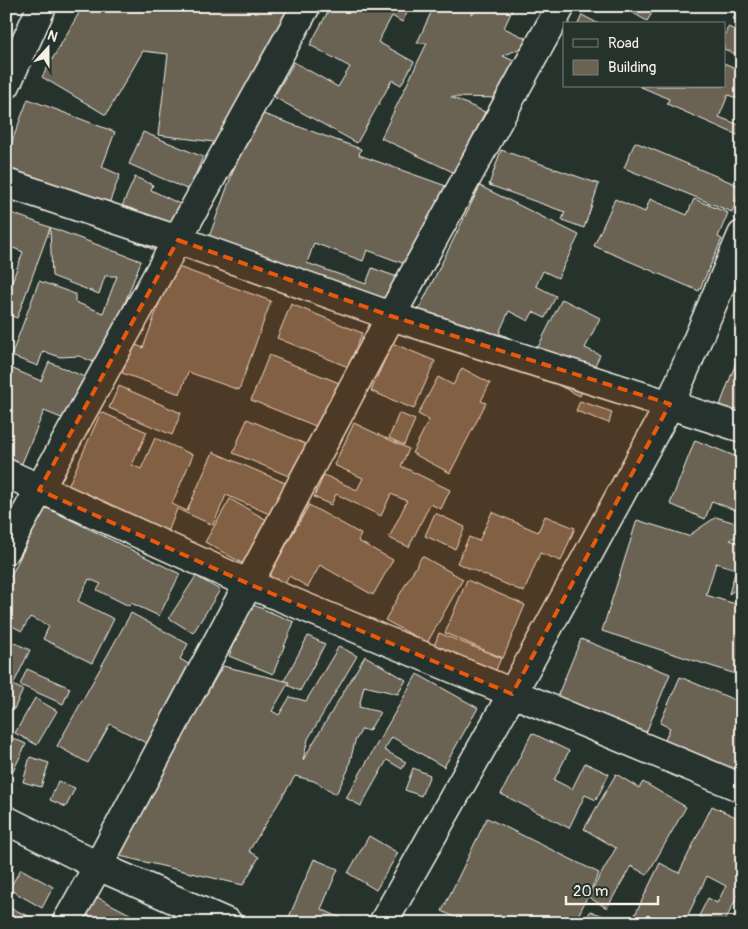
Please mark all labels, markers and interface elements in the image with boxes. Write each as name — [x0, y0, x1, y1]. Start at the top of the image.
north arrow — [22, 22, 72, 72]
legend — [563, 22, 726, 88]
text: N — [45, 27, 60, 46]
text: Road — [608, 34, 639, 53]
text: Building — [608, 58, 656, 77]
scale bar — [566, 874, 658, 906]
text: 20 m — [573, 882, 608, 901]

